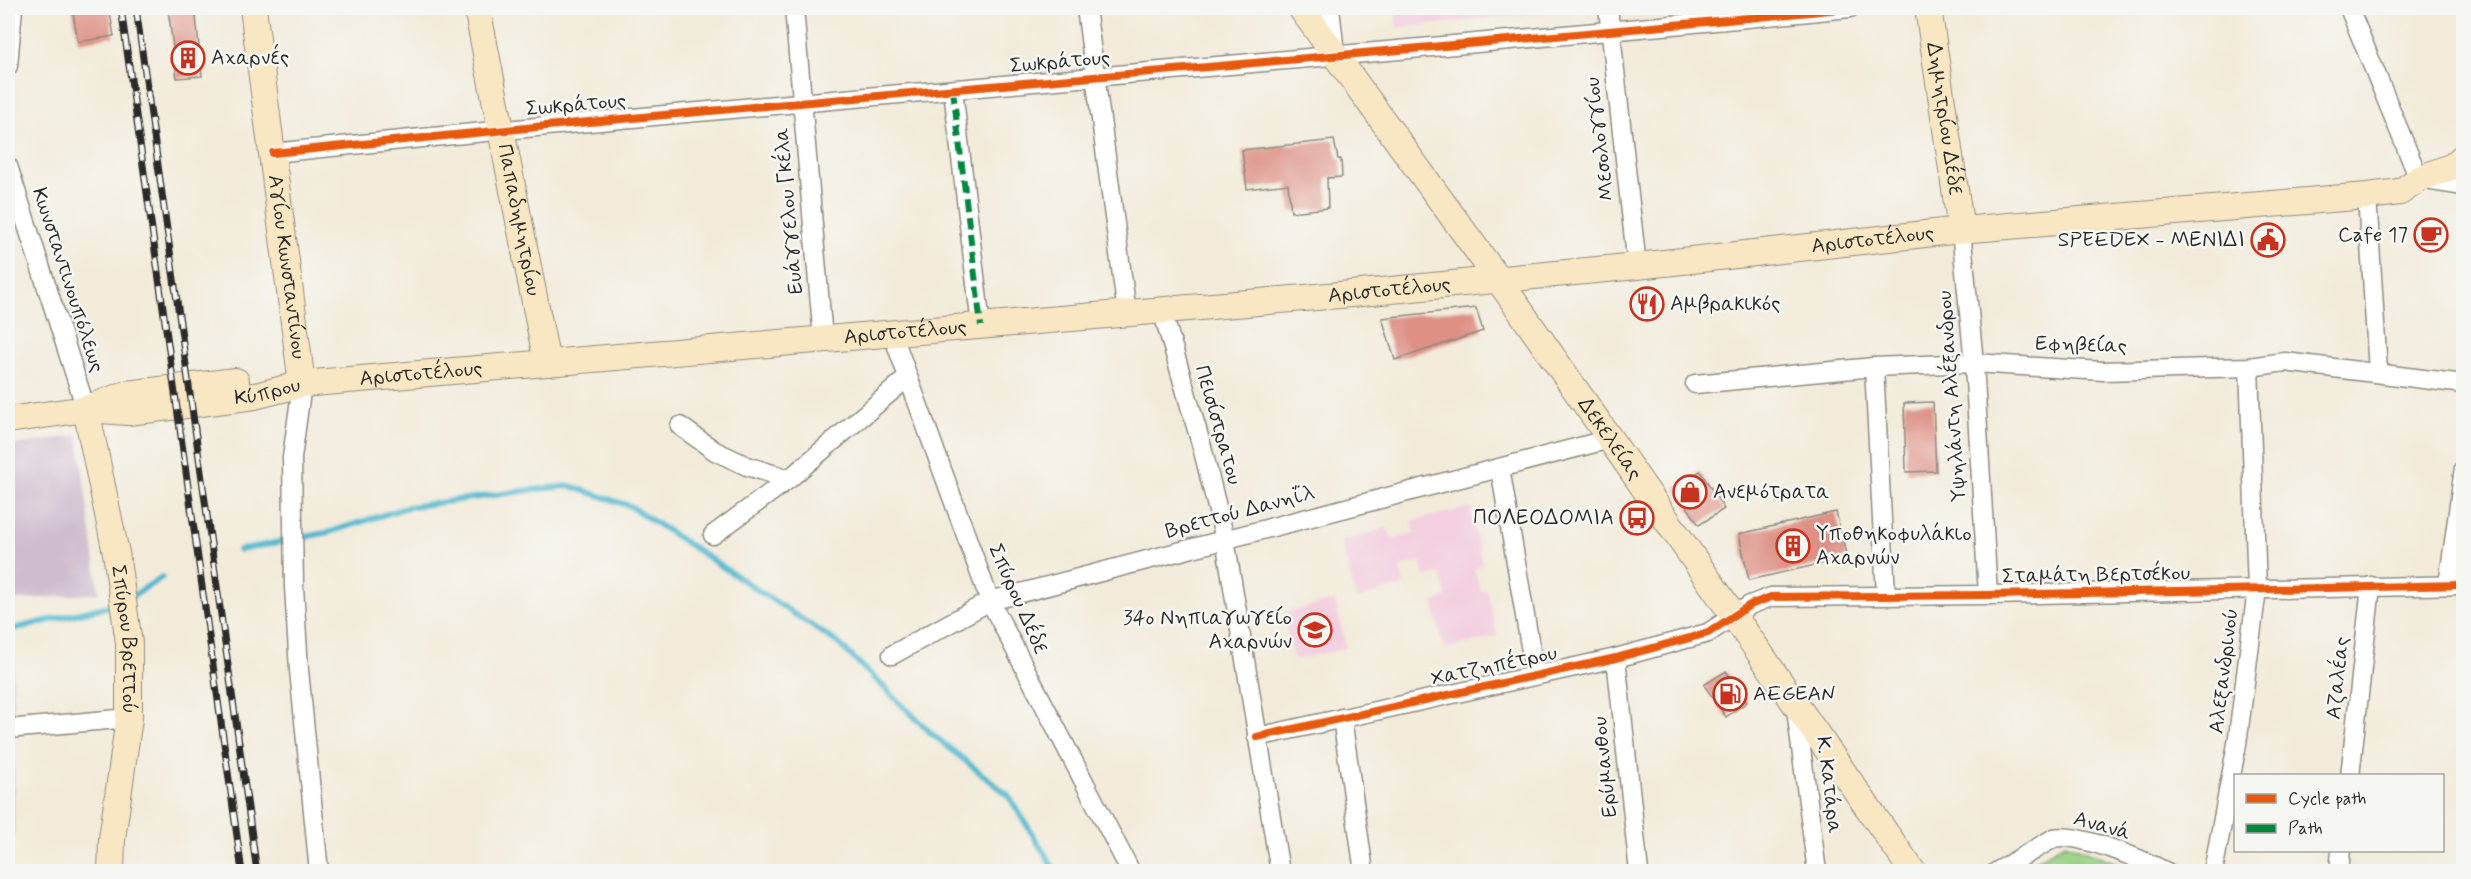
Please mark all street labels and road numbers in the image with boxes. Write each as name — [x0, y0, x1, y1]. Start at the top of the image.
street label: Δημητρίου Δέδε — [1919, 40, 1970, 197]
street label: Σωκράτους — [1009, 44, 1111, 80]
street label: Μεσολογγίου — [1578, 75, 1622, 203]
street label: Σωκράτους — [525, 87, 627, 123]
street label: Ευάγγελου Γκέλα — [767, 126, 810, 296]
street label: Παπαδημητρίου — [490, 141, 547, 298]
street label: Αγίου Κωνσταντίνου — [261, 173, 313, 361]
street label: Κωνσταντινουπόλεως — [25, 184, 111, 376]
street label: Αριστοτέλους — [1810, 219, 1936, 261]
street label: Αριστοτέλους — [1327, 270, 1452, 310]
street label: Υψηλάντη Αλέξανδρου — [1930, 289, 1973, 503]
street label: Αριστοτέλους — [843, 313, 968, 351]
street label: Εφηβείας — [2035, 329, 2127, 361]
street label: Αριστοτέλους — [358, 355, 484, 393]
street label: Πεισίστρατου — [1188, 362, 1248, 488]
street label: Κύπρου — [233, 371, 303, 413]
street label: Δεκελείας — [1571, 392, 1649, 486]
street label: Βρεττού Δανηΐλ — [1162, 479, 1318, 545]
street label: Σπύρου Δέδε — [981, 539, 1056, 659]
street label: Σταμάτη Βερτσέκου — [2002, 558, 2190, 591]
street label: Σπύρου Βρεττού — [104, 563, 143, 714]
street label: Αλεξανδρινού — [2202, 607, 2246, 735]
street label: Αζαλέας — [2319, 635, 2356, 721]
street label: Χατζηπέτρου — [1428, 638, 1560, 693]
street label: Ερύμανθου — [1586, 715, 1624, 819]
street label: Κ. Κατάρα — [1809, 735, 1849, 835]
street label: Ανανά — [2070, 805, 2134, 847]

